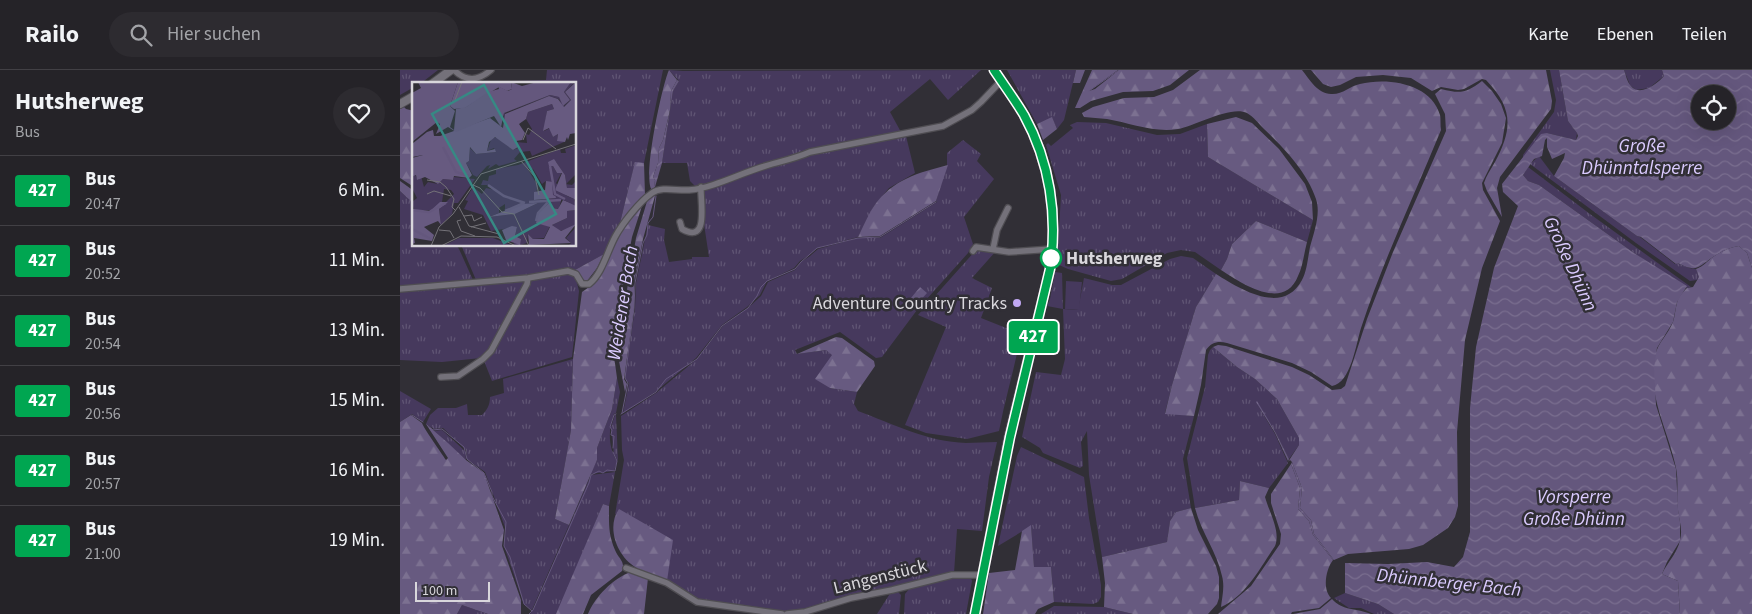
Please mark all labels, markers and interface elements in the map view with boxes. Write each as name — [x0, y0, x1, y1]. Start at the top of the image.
search box — [109, 12, 459, 57]
text: Railo — [25, 17, 79, 52]
icon: search — [127, 21, 155, 49]
text: Hier suchen — [167, 21, 261, 48]
text: Karte — [1528, 22, 1569, 47]
text: Ebenen — [1597, 22, 1654, 47]
text: Teilen — [1682, 22, 1727, 47]
inset map — [412, 82, 576, 246]
text: Hutsherweg — [15, 84, 144, 119]
map controls — [1691, 85, 1736, 130]
button: locate — [1691, 85, 1736, 130]
button: heart — [333, 87, 385, 139]
text: Bus — [15, 121, 40, 143]
water label: Große Dhünntalsperre — [1582, 133, 1702, 182]
text: Bus — [85, 166, 116, 193]
text: 6 Min. — [338, 177, 385, 204]
text: 427 — [28, 178, 57, 203]
text: 20:47 — [85, 193, 121, 215]
water label: Große Dhünn — [1536, 212, 1604, 316]
text: Bus — [85, 236, 116, 263]
water label: Weidener Bach — [601, 244, 645, 362]
place label: Hutsherweg — [1066, 246, 1163, 271]
text: 11 Min. — [329, 247, 385, 274]
marker: Hutsherweg — [1040, 247, 1062, 269]
text: 427 — [28, 248, 57, 273]
text: 20:52 — [85, 263, 121, 285]
place label: Adventure Country Tracks — [813, 291, 1007, 316]
marker: Adventure Country Tracks — [1011, 297, 1023, 309]
text: Bus — [85, 306, 116, 333]
text: 13 Min. — [329, 317, 385, 344]
text: 427 — [28, 318, 57, 343]
line badge: 427 — [1004, 321, 1062, 353]
text: 427 — [1019, 324, 1047, 349]
text: 20:54 — [85, 333, 121, 355]
text: Bus — [85, 376, 116, 403]
text: 15 Min. — [329, 387, 385, 414]
text: 427 — [28, 388, 57, 413]
text: 20:56 — [85, 403, 121, 425]
text: Bus — [85, 446, 116, 473]
text: 16 Min. — [329, 457, 385, 484]
text: 427 — [28, 458, 57, 483]
text: 20:57 — [85, 473, 121, 495]
water label: Vorsperre Große Dhünn — [1523, 484, 1625, 533]
text: Bus — [85, 516, 116, 543]
text: 19 Min. — [329, 527, 385, 554]
text: 427 — [28, 528, 57, 553]
text: 21:00 — [85, 543, 121, 565]
street label: Langenstück — [831, 553, 929, 601]
water label: Dhünnberger Bach — [1375, 562, 1523, 604]
scale bar — [415, 579, 490, 602]
text: 100 m — [422, 581, 457, 601]

